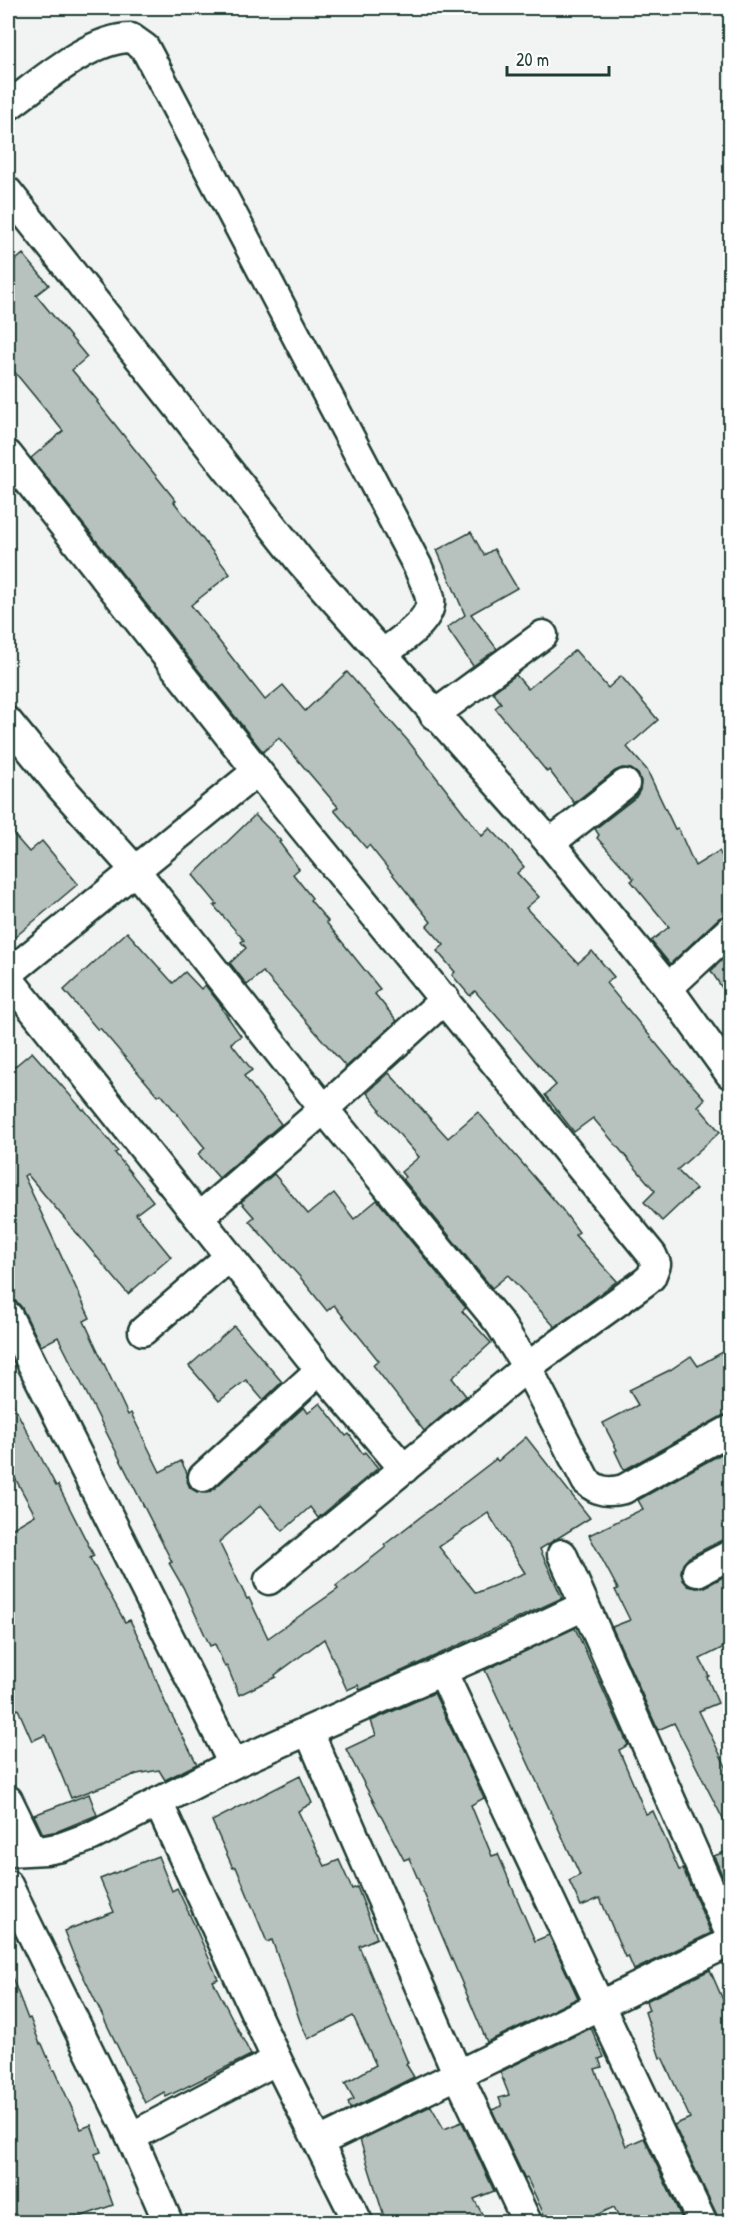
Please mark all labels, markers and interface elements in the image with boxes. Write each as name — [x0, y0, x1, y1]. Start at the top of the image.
scale bar — [507, 39, 609, 77]
text: 20 m — [516, 47, 549, 72]

